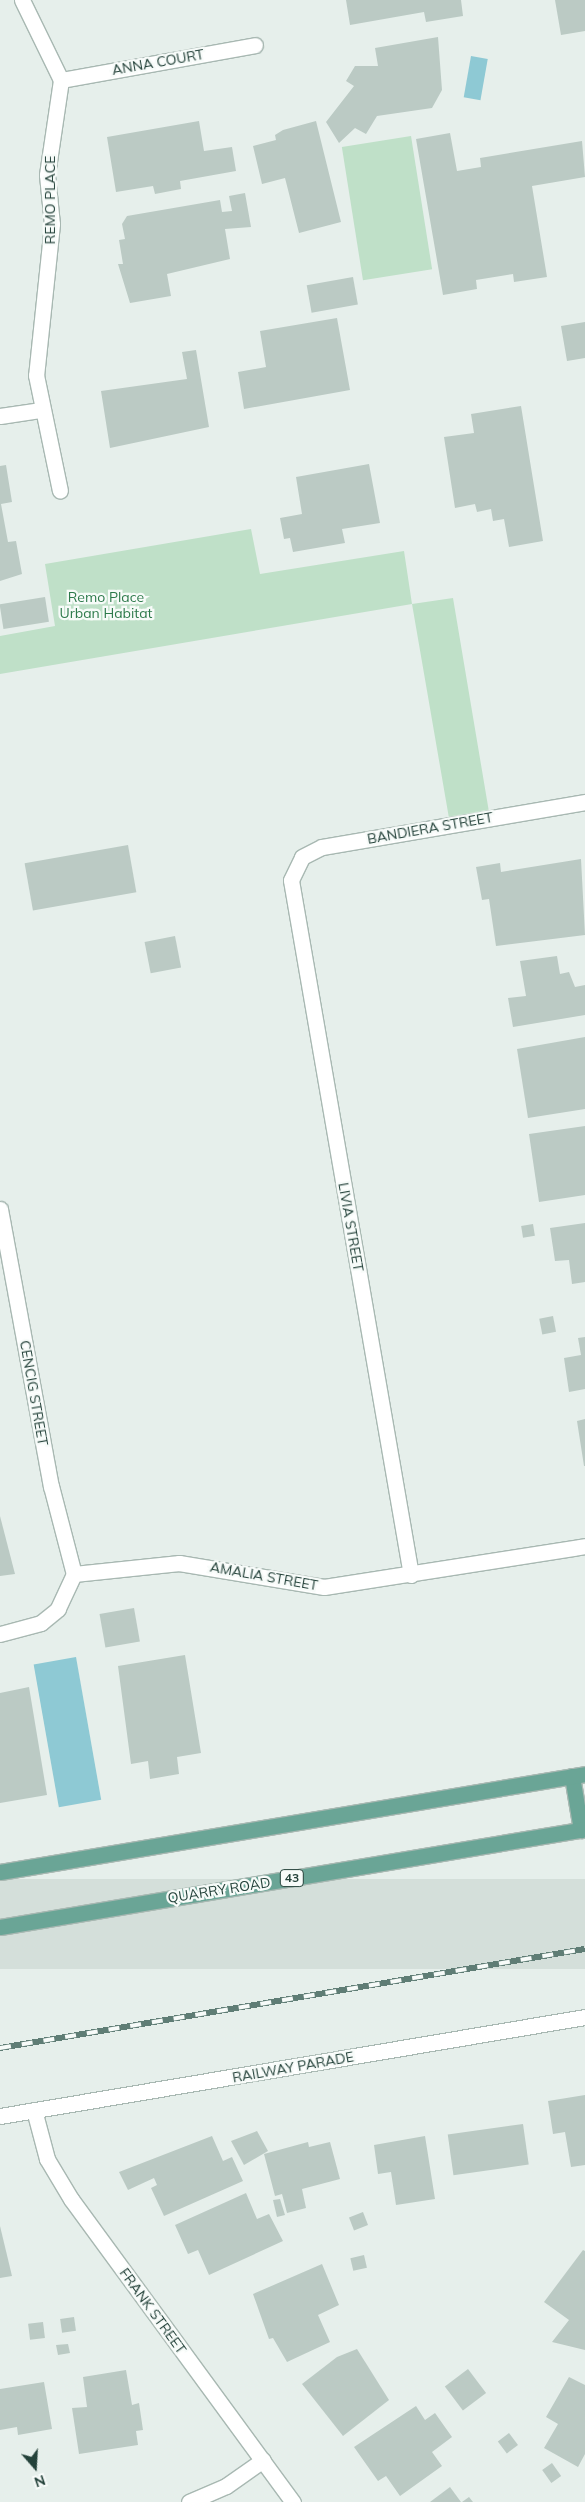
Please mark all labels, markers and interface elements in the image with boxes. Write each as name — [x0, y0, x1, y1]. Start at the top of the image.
street label: ANNA COURT — [111, 46, 205, 78]
street label: REMO PLACE — [42, 156, 58, 244]
park label: Remo Place Urban Habitat — [59, 589, 153, 622]
street label: BANDIERA STREET — [366, 809, 494, 847]
street label: LIVIA STREET — [335, 1181, 367, 1273]
street label: CENCIG STREET — [16, 1339, 52, 1447]
street label: AMALIA STREET — [209, 1558, 319, 1594]
road number: 43 — [280, 1869, 304, 1888]
street label: QUARRY ROAD — [166, 1874, 272, 1906]
street label: RAILWAY PARADE — [231, 2048, 355, 2086]
street label: FRANK STREET — [116, 2265, 190, 2357]
north arrow — [10, 2442, 60, 2492]
text: N — [32, 2471, 48, 2491]

